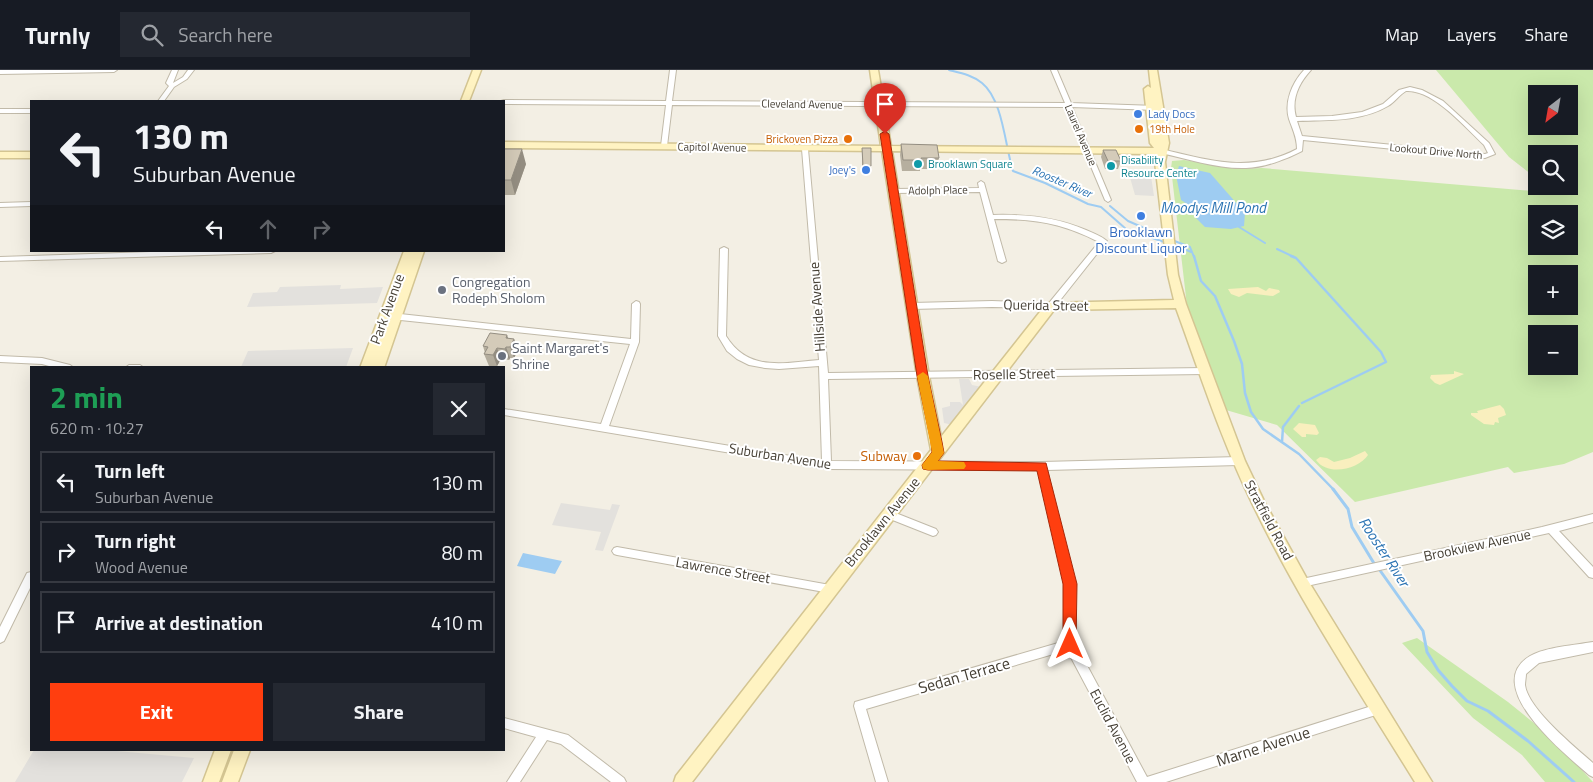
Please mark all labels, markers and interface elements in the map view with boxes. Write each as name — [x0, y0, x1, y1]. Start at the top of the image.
search box — [120, 12, 470, 57]
text: Turnly — [25, 17, 90, 53]
text: Search here — [178, 20, 273, 49]
icon: search — [138, 21, 166, 49]
text: Map — [1385, 21, 1419, 48]
text: Layers — [1447, 21, 1496, 48]
text: Share — [1524, 21, 1568, 48]
pin — [864, 83, 906, 134]
north arrow — [1528, 85, 1578, 135]
map controls — [1528, 85, 1578, 375]
icon: arrive — [871, 90, 899, 118]
street label: Cleveland Avenue — [761, 95, 843, 113]
street label: Laurel Avenue — [1061, 102, 1101, 169]
place label: Lady Docs — [1148, 106, 1195, 122]
marker: Lady Docs — [1132, 108, 1144, 120]
text: 130 m — [133, 109, 229, 163]
icon: left — [50, 120, 115, 185]
place label: 19th Hole — [1149, 121, 1195, 137]
marker: 19th Hole — [1133, 123, 1145, 135]
place label: Brickoven Pizza — [766, 131, 838, 147]
marker: Brickoven Pizza — [842, 133, 854, 145]
street label: Capitol Avenue — [677, 138, 747, 156]
street label: Lookout Drive North — [1389, 139, 1483, 163]
button: search — [1528, 145, 1578, 195]
place label: Disability Resource Center — [1121, 152, 1197, 181]
place label: Brooklawn Square — [928, 156, 1013, 172]
text: Suburban Avenue — [133, 157, 296, 191]
marker: Brooklawn Square — [912, 158, 924, 170]
water label: Rooster River — [1029, 160, 1097, 204]
marker: Disability Resource Center — [1105, 160, 1117, 172]
place label: Joey's — [829, 162, 856, 178]
marker: Joey's — [860, 164, 872, 176]
street label: Adolph Place — [908, 181, 968, 199]
water label: Moodys Mill Pond — [1160, 196, 1267, 219]
button: layers — [1528, 205, 1578, 255]
marker: Brooklawn Discount Liquor — [1135, 210, 1147, 222]
icon: left — [201, 215, 229, 243]
icon: ahead — [254, 215, 282, 243]
icon: right — [307, 215, 335, 243]
place label: Brooklawn Discount Liquor — [1095, 221, 1187, 258]
street label: Hillside Avenue — [803, 261, 830, 353]
button: + — [1528, 265, 1578, 315]
street label: Park Avenue — [364, 271, 409, 347]
place label: Congregation Rodeph Sholom — [452, 271, 545, 308]
marker: Congregation Rodeph Sholom — [436, 284, 448, 296]
street label: Querida Street — [1003, 293, 1089, 316]
button: − — [1528, 325, 1578, 375]
place label: Saint Margaret's Shrine — [512, 337, 609, 374]
marker: Saint Margaret's Shrine — [496, 350, 508, 362]
street label: Roselle Street — [973, 362, 1055, 385]
text: 2 min — [50, 374, 123, 420]
button: close — [433, 383, 485, 435]
text: 620 m · 10:27 — [50, 416, 144, 440]
street label: Suburban Avenue — [727, 437, 833, 474]
place label: Subway — [860, 445, 907, 466]
marker: Subway — [911, 450, 923, 462]
text: Turn left — [95, 456, 165, 485]
icon: left — [52, 468, 80, 496]
text: 130 m — [431, 468, 483, 497]
street label: Brooklawn Avenue — [839, 472, 924, 571]
street label: Stratfield Road — [1240, 476, 1299, 564]
text: Suburban Avenue — [95, 485, 213, 509]
water label: Rooster River — [1353, 512, 1417, 593]
street label: Brookview Avenue — [1421, 523, 1532, 566]
text: Turn right — [95, 526, 176, 555]
icon: right — [52, 538, 80, 566]
text: 80 m — [442, 538, 483, 567]
street label: Lawrence Street — [674, 551, 772, 588]
text: Wood Avenue — [95, 555, 188, 579]
icon: arrive — [52, 608, 80, 636]
text: Arrive at destination — [95, 608, 263, 637]
text: 410 m — [431, 608, 483, 637]
position arrow — [1043, 617, 1095, 669]
street label: Sedan Terrace — [915, 650, 1013, 700]
button: Exit — [50, 683, 263, 741]
button: Share — [273, 683, 485, 741]
street label: Euclid Avenue — [1085, 685, 1142, 767]
street label: Marne Avenue — [1213, 720, 1313, 772]

